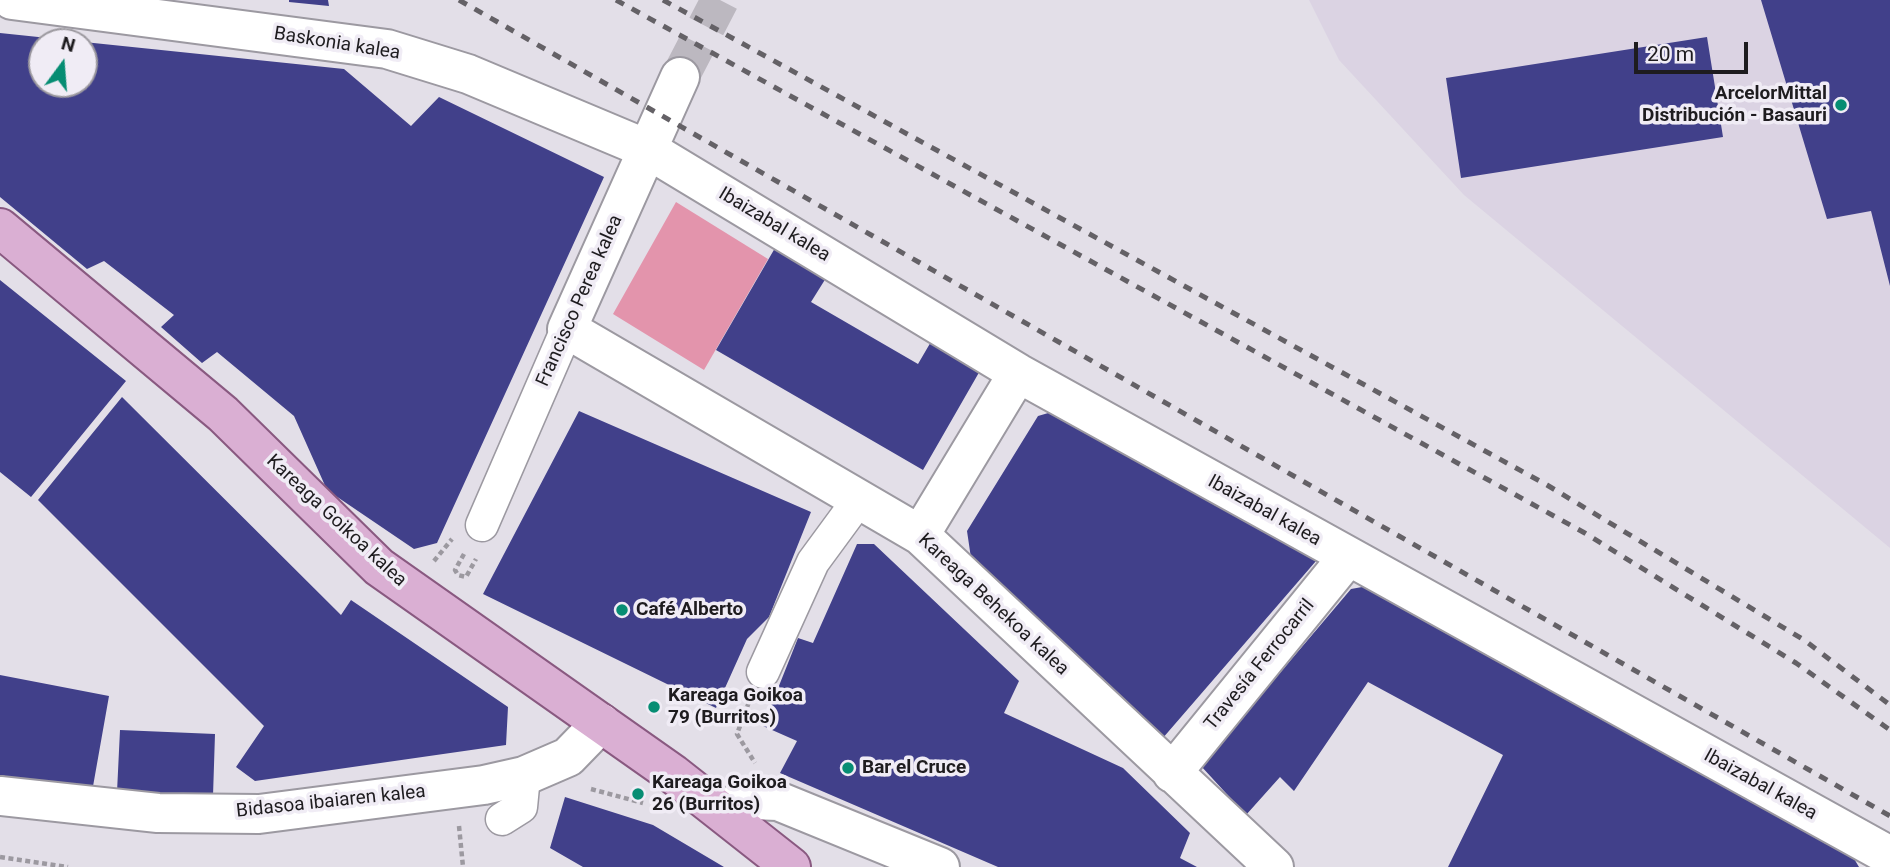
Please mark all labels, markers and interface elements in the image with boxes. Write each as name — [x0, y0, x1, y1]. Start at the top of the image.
street label: Baskonia kalea — [272, 23, 402, 65]
north arrow — [28, 28, 98, 98]
scale bar — [1638, 28, 1752, 72]
text: N — [59, 31, 78, 57]
text: 20 m — [1647, 42, 1694, 66]
place label: ArcelorMittal Distribución - Basauri — [1642, 83, 1827, 127]
marker: ArcelorMittal Distribución - Basauri — [1833, 97, 1849, 113]
street label: Ibaizabal kalea — [714, 183, 834, 267]
street label: Francisco Perea kalea — [532, 212, 628, 390]
street label: Kareaga Goikoa kalea — [261, 450, 411, 592]
street label: Ibaizabal kalea — [1203, 471, 1325, 551]
street label: Kareaga Behekoa kalea — [913, 529, 1073, 681]
street label: Travesía Ferrocarril — [1200, 595, 1320, 735]
place label: Café Alberto — [636, 599, 743, 621]
marker: Café Alberto — [614, 602, 630, 618]
place label: Kareaga Goikoa 79 (Burritos) — [668, 685, 803, 729]
marker: Kareaga Goikoa 79 (Burritos) — [646, 699, 662, 715]
street label: Ibaizabal kalea — [1699, 745, 1821, 825]
place label: Bar el Cruce — [862, 757, 966, 779]
marker: Bar el Cruce — [840, 760, 856, 776]
place label: Kareaga Goikoa 26 (Burritos) — [652, 772, 787, 816]
street label: Bidasoa ibaiaren kalea — [235, 781, 427, 823]
marker: Kareaga Goikoa 26 (Burritos) — [630, 786, 646, 802]

